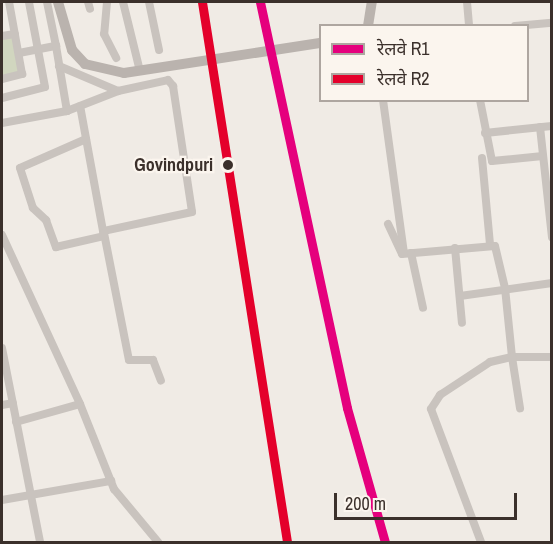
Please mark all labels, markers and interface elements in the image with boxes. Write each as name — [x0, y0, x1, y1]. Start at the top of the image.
legend — [319, 24, 529, 102]
text: रेलवे R1 — [377, 36, 430, 61]
text: रेलवे R2 — [377, 66, 430, 91]
place label: Govindpuri — [134, 154, 213, 176]
marker: Govindpuri — [218, 155, 238, 175]
scale bar — [337, 481, 520, 519]
text: 200 m — [345, 491, 386, 516]

